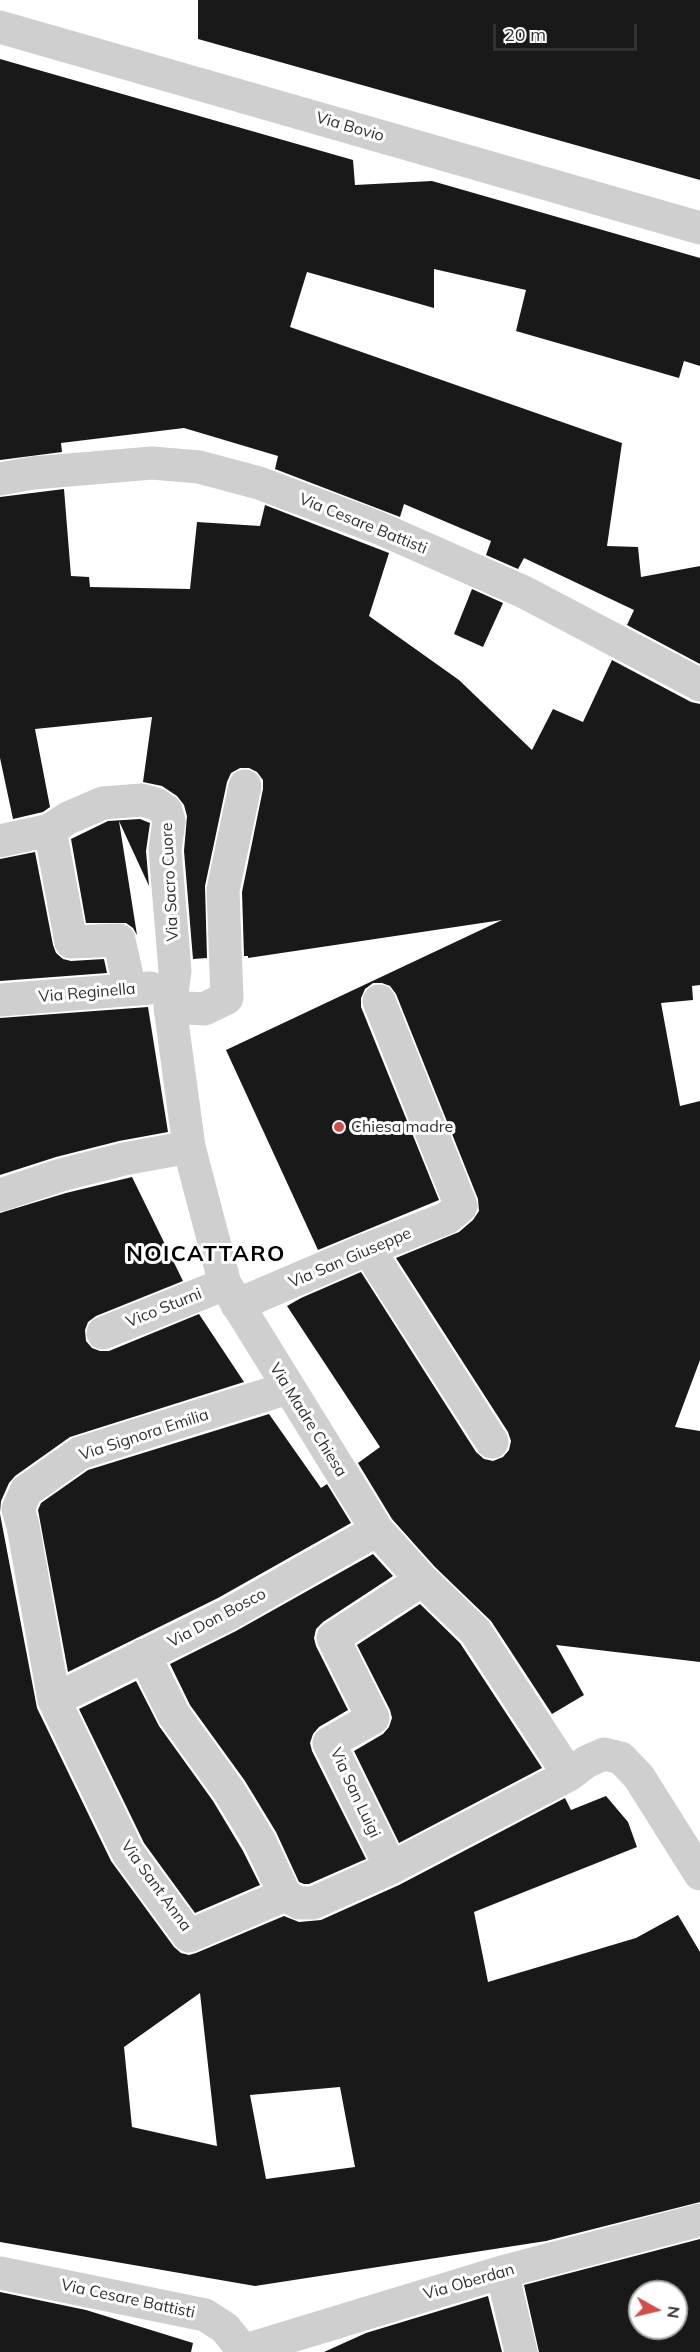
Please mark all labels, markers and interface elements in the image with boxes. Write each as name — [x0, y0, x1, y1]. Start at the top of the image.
scale bar — [496, 12, 640, 50]
text: 20 m — [504, 23, 546, 46]
street label: Via Bovio — [314, 108, 386, 146]
street label: Via Cesare Battisti — [296, 490, 430, 558]
street label: Via Sacro Cuore — [157, 822, 183, 942]
street label: Via Reginella — [38, 979, 136, 1007]
place label: Chiesa madre — [351, 1117, 453, 1137]
marker: Chiesa madre — [332, 1120, 346, 1134]
street label: Via San Giuseppe — [286, 1224, 414, 1292]
district label: NOICATTARO — [126, 1241, 286, 1267]
street label: Vico Sturni — [123, 1284, 205, 1332]
street label: Via Madre Chiesa — [265, 1360, 351, 1480]
street label: Via Signora Emilia — [77, 1405, 211, 1465]
street label: Via Don Bosco — [165, 1584, 269, 1652]
street label: Via San Luigi — [326, 1745, 384, 1841]
street label: Via Sant Anna — [117, 1837, 195, 1935]
street label: Via Oberdan — [421, 2260, 517, 2304]
street label: Via Cesare Battisti — [59, 2275, 197, 2323]
north arrow — [628, 2280, 688, 2340]
text: N — [663, 2305, 685, 2320]

